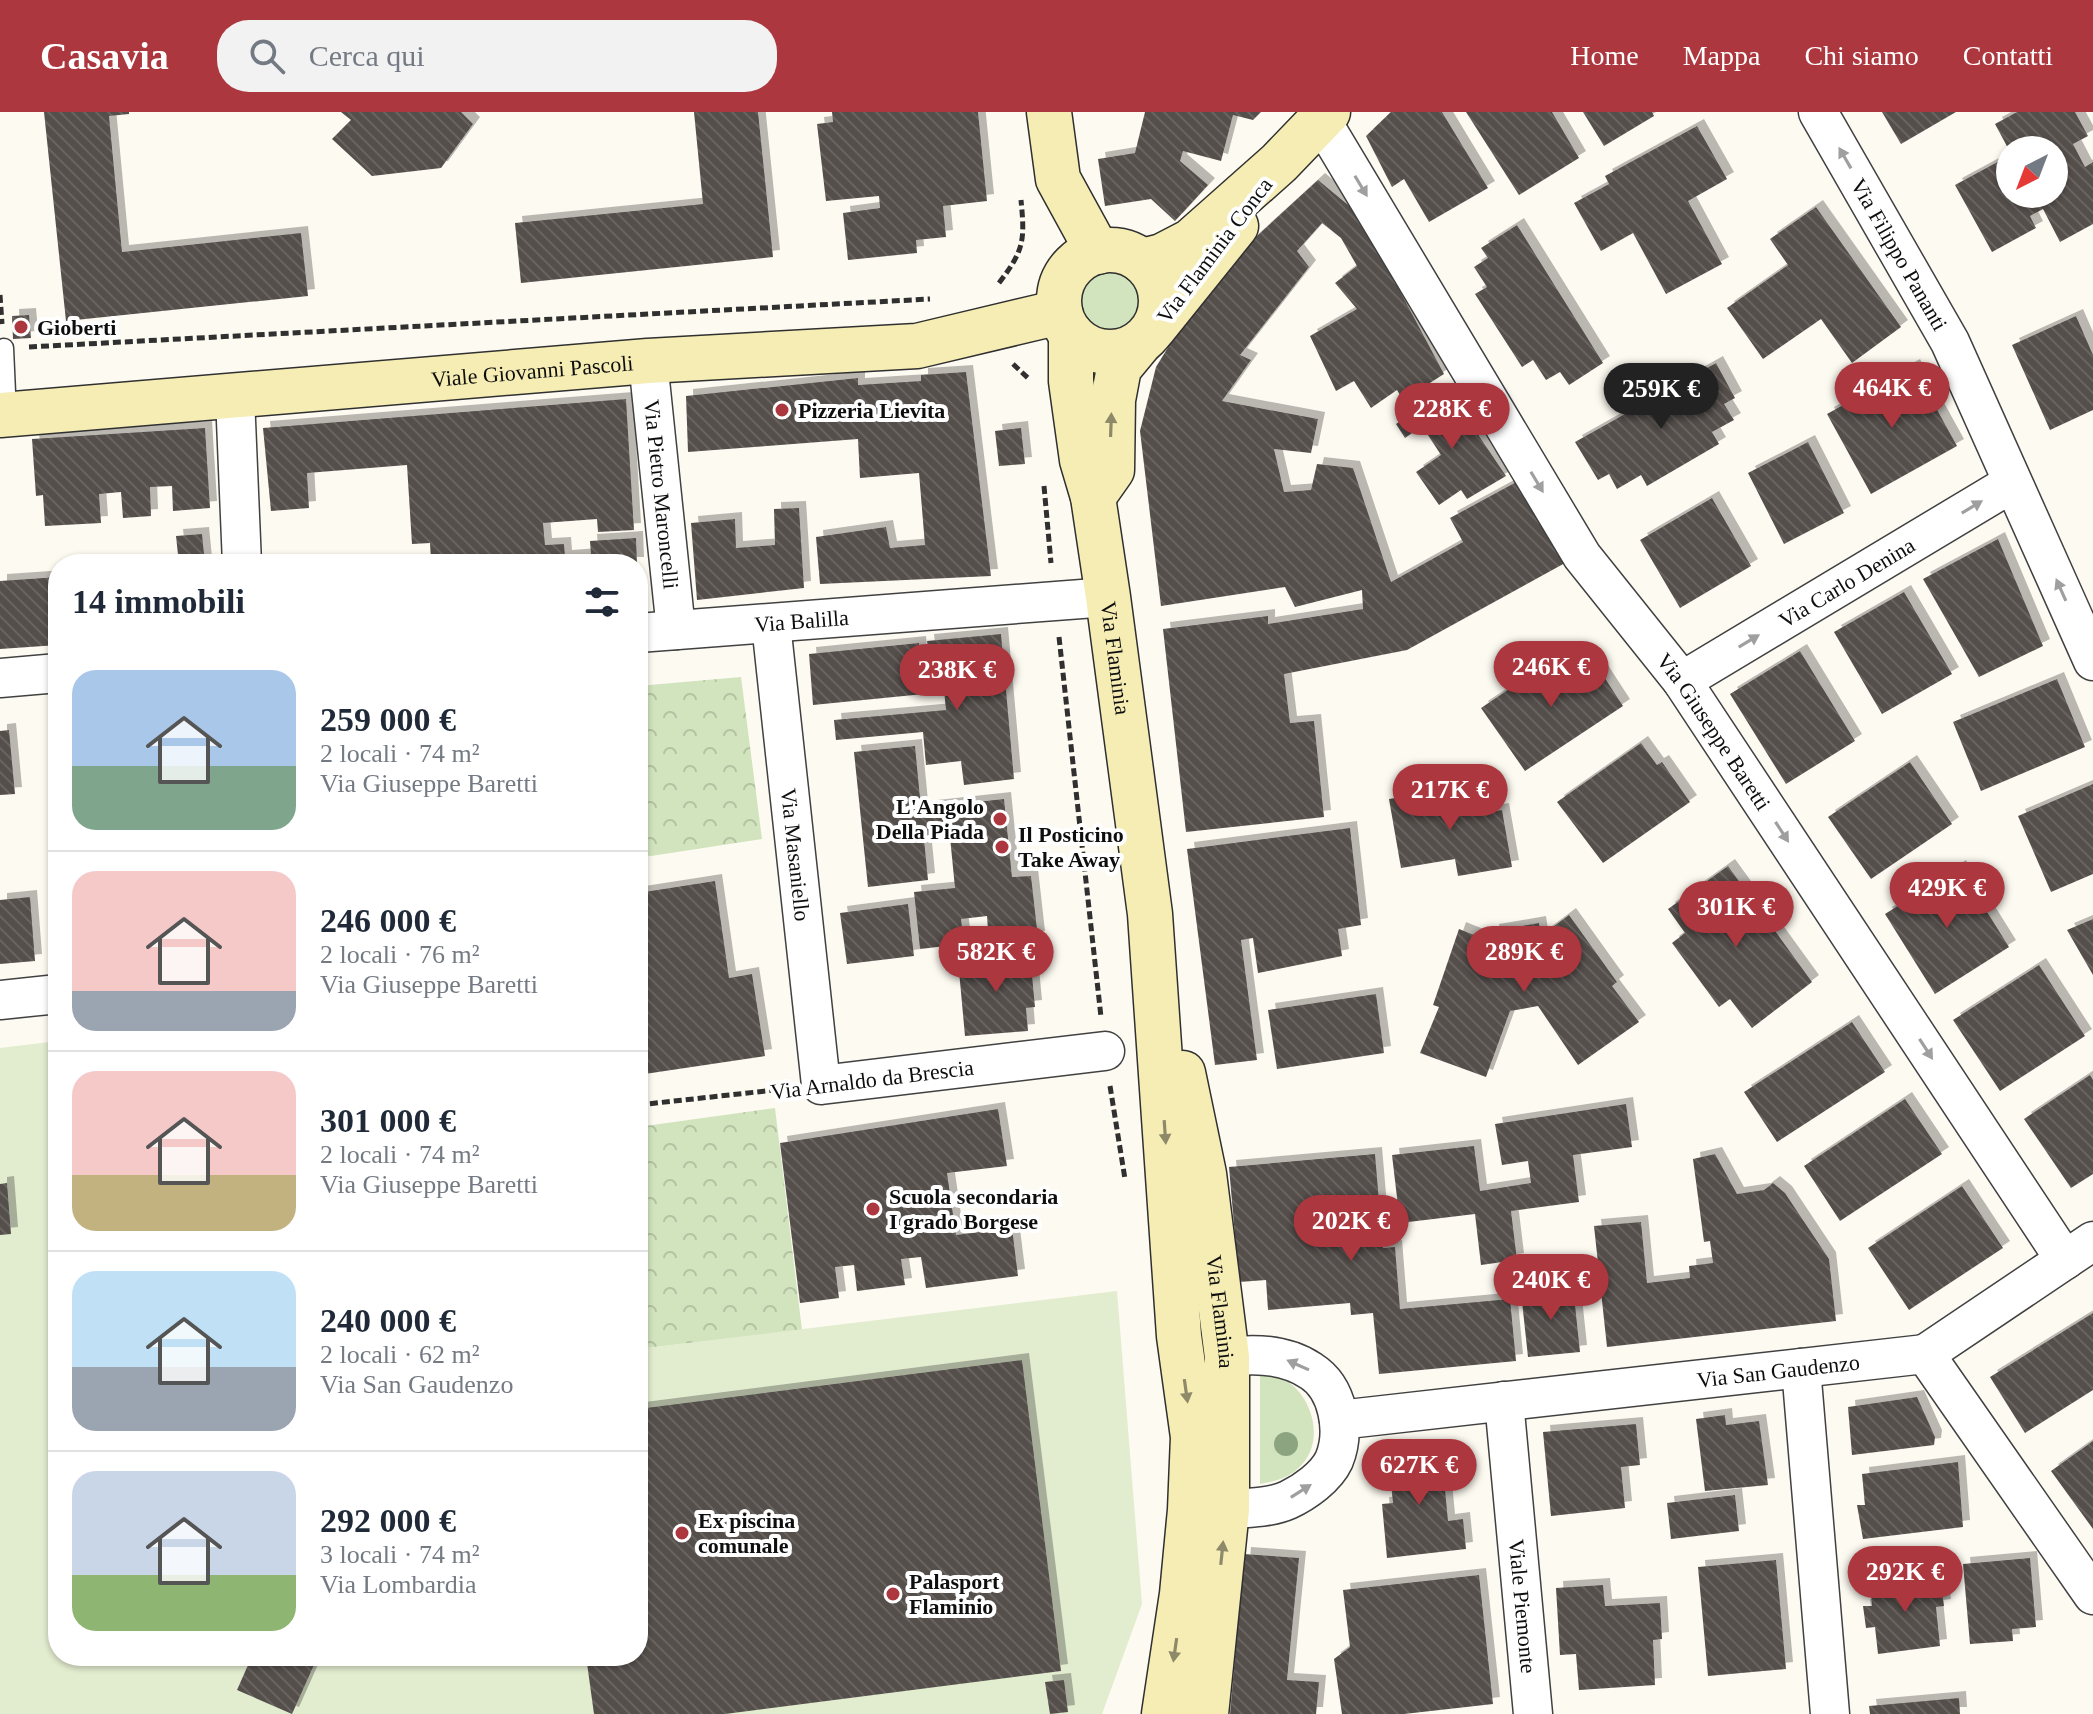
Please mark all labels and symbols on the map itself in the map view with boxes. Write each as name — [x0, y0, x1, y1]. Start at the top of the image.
north arrow — [1996, 136, 2068, 208]
one-way arrow — [1838, 147, 1852, 169]
street label: Via Flaminia Conca — [1151, 172, 1277, 328]
street label: Via Filippo Pananti — [1846, 174, 1953, 335]
one-way arrow — [1354, 175, 1368, 198]
place label: Gioberti — [37, 315, 116, 340]
marker: Gioberti — [12, 318, 30, 336]
street label: Viale Giovanni Pascoli — [430, 350, 634, 392]
pin: 464K € — [1827, 362, 1957, 430]
pin: 259K € — [1596, 363, 1726, 431]
pin: 228K € — [1387, 383, 1517, 451]
street label: Via Pietro Maroncelli — [639, 398, 684, 590]
place label: Pizzeria Lievita — [798, 398, 945, 423]
marker: Pizzeria Lievita — [773, 401, 791, 419]
one-way arrow — [1105, 412, 1118, 437]
one-way arrow — [1530, 471, 1544, 493]
one-way arrow — [1961, 500, 1983, 514]
street label: Via Carlo Denina — [1774, 532, 1920, 633]
one-way arrow — [2054, 579, 2067, 602]
street label: Via Flaminia — [1096, 600, 1136, 717]
street label: Via Balilla — [753, 605, 850, 637]
one-way arrow — [1738, 634, 1760, 648]
pin: 246K € — [1486, 641, 1616, 709]
pin: 238K € — [892, 644, 1022, 712]
street label: Via Giuseppe Baretti — [1652, 648, 1776, 815]
pin: 217K € — [1385, 764, 1515, 832]
street label: Via Masaniello — [776, 787, 815, 923]
place label: L'Angolo Della Piada — [876, 794, 984, 844]
marker: L'Angolo Della Piada — [991, 810, 1009, 828]
one-way arrow — [1774, 821, 1789, 843]
place label: Il Posticino Take Away — [1018, 822, 1124, 872]
marker: Il Posticino Take Away — [993, 838, 1011, 856]
pin: 429K € — [1882, 862, 2012, 930]
pin: 301K € — [1671, 881, 1801, 949]
pin: 582K € — [931, 926, 1061, 994]
pin: 289K € — [1459, 926, 1589, 994]
one-way arrow — [1918, 1038, 1933, 1059]
street label: Via Arnaldo da Brescia — [769, 1055, 975, 1104]
one-way arrow — [1159, 1120, 1172, 1145]
place label: Scuola secondaria I grado Borgese — [889, 1184, 1058, 1234]
pin: 202K € — [1286, 1195, 1416, 1263]
marker: Scuola secondaria I grado Borgese — [864, 1200, 882, 1218]
street label: Via Flaminia — [1201, 1254, 1239, 1369]
pin: 240K € — [1486, 1254, 1616, 1322]
street label: Via San Gaudenzo — [1696, 1349, 1861, 1393]
one-way arrow — [1286, 1358, 1310, 1372]
one-way arrow — [1180, 1379, 1193, 1404]
pin: 627K € — [1354, 1439, 1484, 1507]
one-way arrow — [1290, 1484, 1313, 1499]
place label: Ex piscina comunale — [698, 1508, 795, 1558]
marker: Ex piscina comunale — [673, 1524, 691, 1542]
street label: Viale Piemonte — [1504, 1538, 1541, 1675]
one-way arrow — [1216, 1540, 1229, 1565]
pin: 292K € — [1840, 1546, 1970, 1614]
place label: Palasport Flaminio — [909, 1569, 1000, 1619]
marker: Palasport Flaminio — [884, 1585, 902, 1603]
one-way arrow — [1168, 1637, 1181, 1662]

